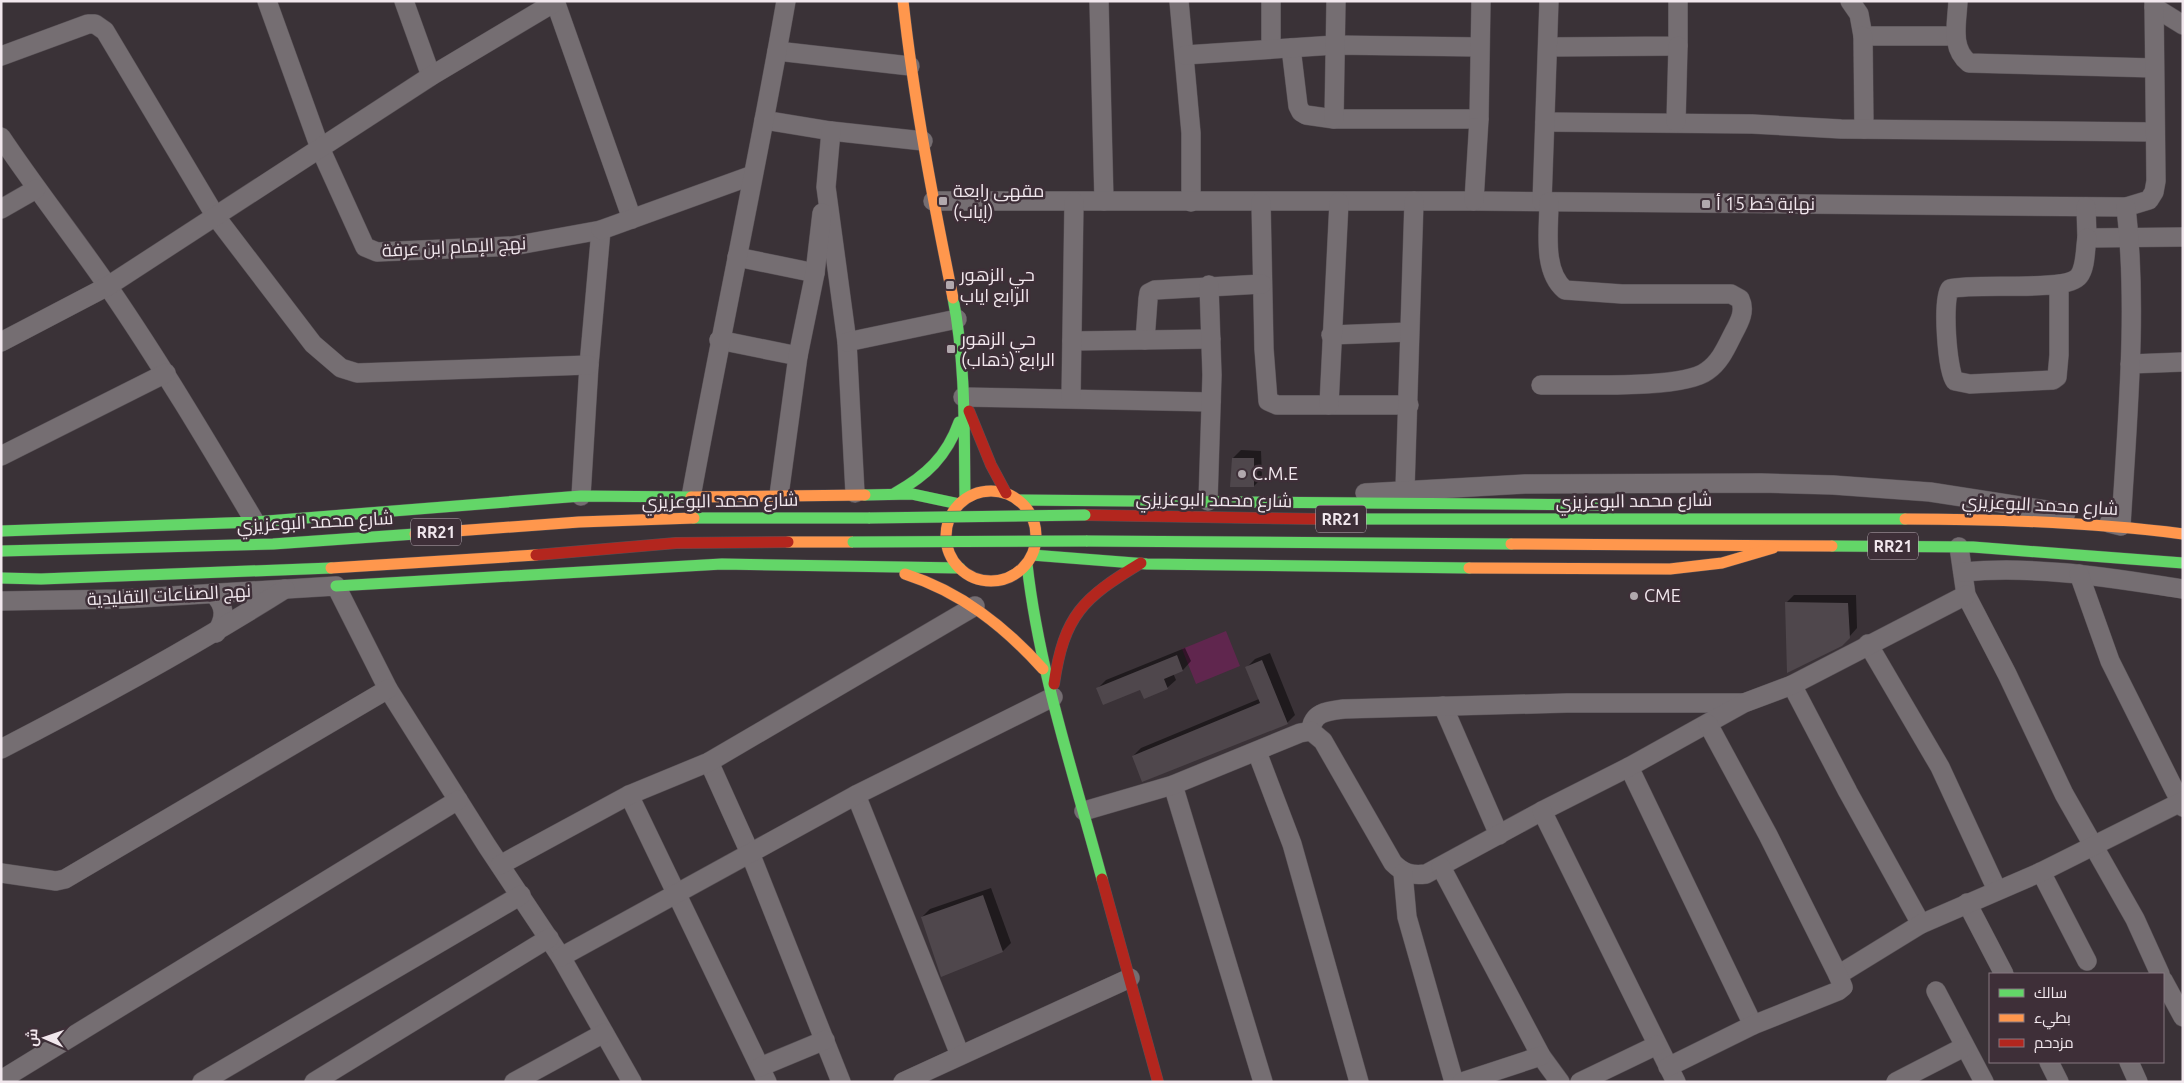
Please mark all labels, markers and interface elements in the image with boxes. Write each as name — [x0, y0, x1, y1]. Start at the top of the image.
place label: مقهى رابعة (إياب) — [953, 180, 1044, 223]
place label: نهاية خط 15 أ — [1716, 193, 1815, 215]
marker: مقهى رابعة (إياب) — [937, 195, 949, 207]
marker: نهاية خط 15 أ — [1700, 198, 1712, 210]
street label: نهج الإمام ابن عرفة — [381, 232, 527, 263]
place label: حي الزهور الرابع اياب — [959, 264, 1035, 308]
marker: حي الزهور الرابع اياب — [944, 279, 956, 291]
place label: حي الزهور الرابع (ذهاب) — [960, 328, 1055, 372]
marker: حي الزهور الرابع (ذهاب) — [945, 343, 957, 355]
place label: C.M.E — [1252, 463, 1298, 483]
marker: C.M.E — [1236, 468, 1248, 480]
street label: شارع محمد البوعزيزي — [1135, 488, 1292, 515]
street label: شارع محمد البوعزيزي — [642, 489, 799, 516]
street label: شارع محمد البوعزيزي — [1556, 489, 1713, 516]
street label: شارع محمد البوعزيزي — [1961, 490, 2119, 523]
road number: RR21 — [1316, 506, 1366, 532]
street label: شارع محمد البوعزيزي — [236, 507, 394, 540]
road number: RR21 — [411, 518, 461, 546]
road number: RR21 — [1868, 532, 1918, 560]
street label: نهج الصناعات التقليدية — [86, 580, 252, 611]
place label: CME — [1644, 585, 1681, 605]
marker: CME — [1628, 590, 1640, 602]
legend — [1989, 973, 2164, 1063]
text: سالك — [2034, 984, 2067, 1001]
text: بطيء — [2034, 1009, 2071, 1030]
north arrow — [20, 1013, 70, 1063]
text: ش — [24, 1028, 41, 1047]
text: مزدحم — [2034, 1034, 2074, 1053]

